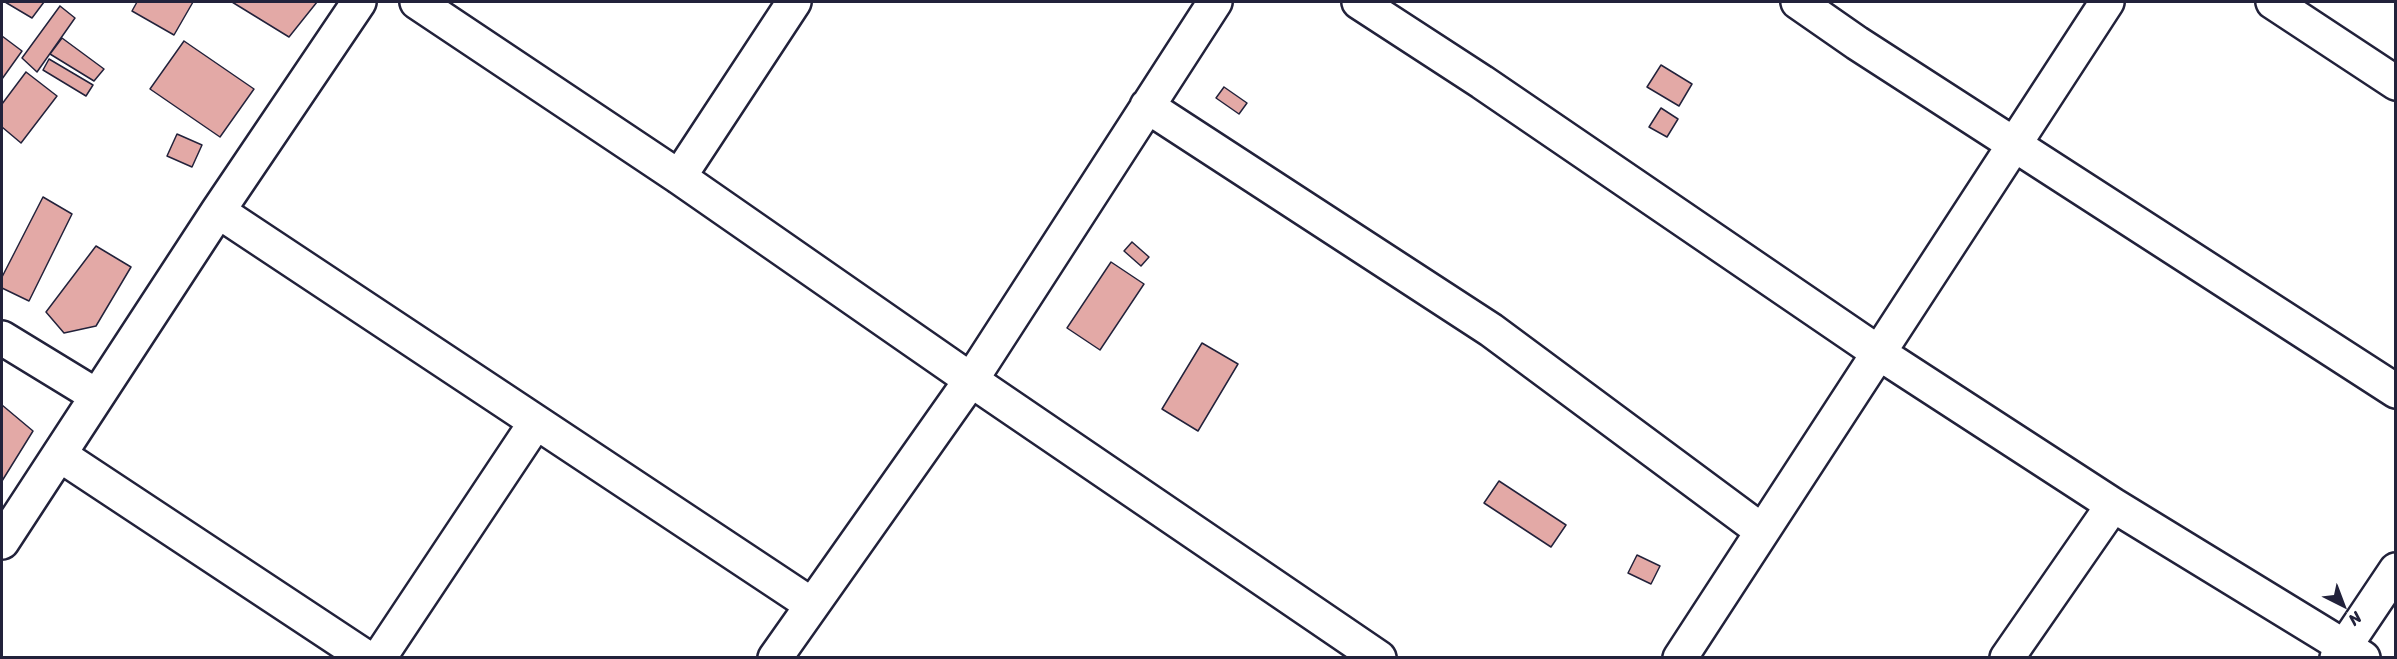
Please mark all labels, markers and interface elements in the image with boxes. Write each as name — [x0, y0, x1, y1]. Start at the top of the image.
north arrow — [2313, 575, 2373, 635]
text: N — [2342, 604, 2369, 633]

